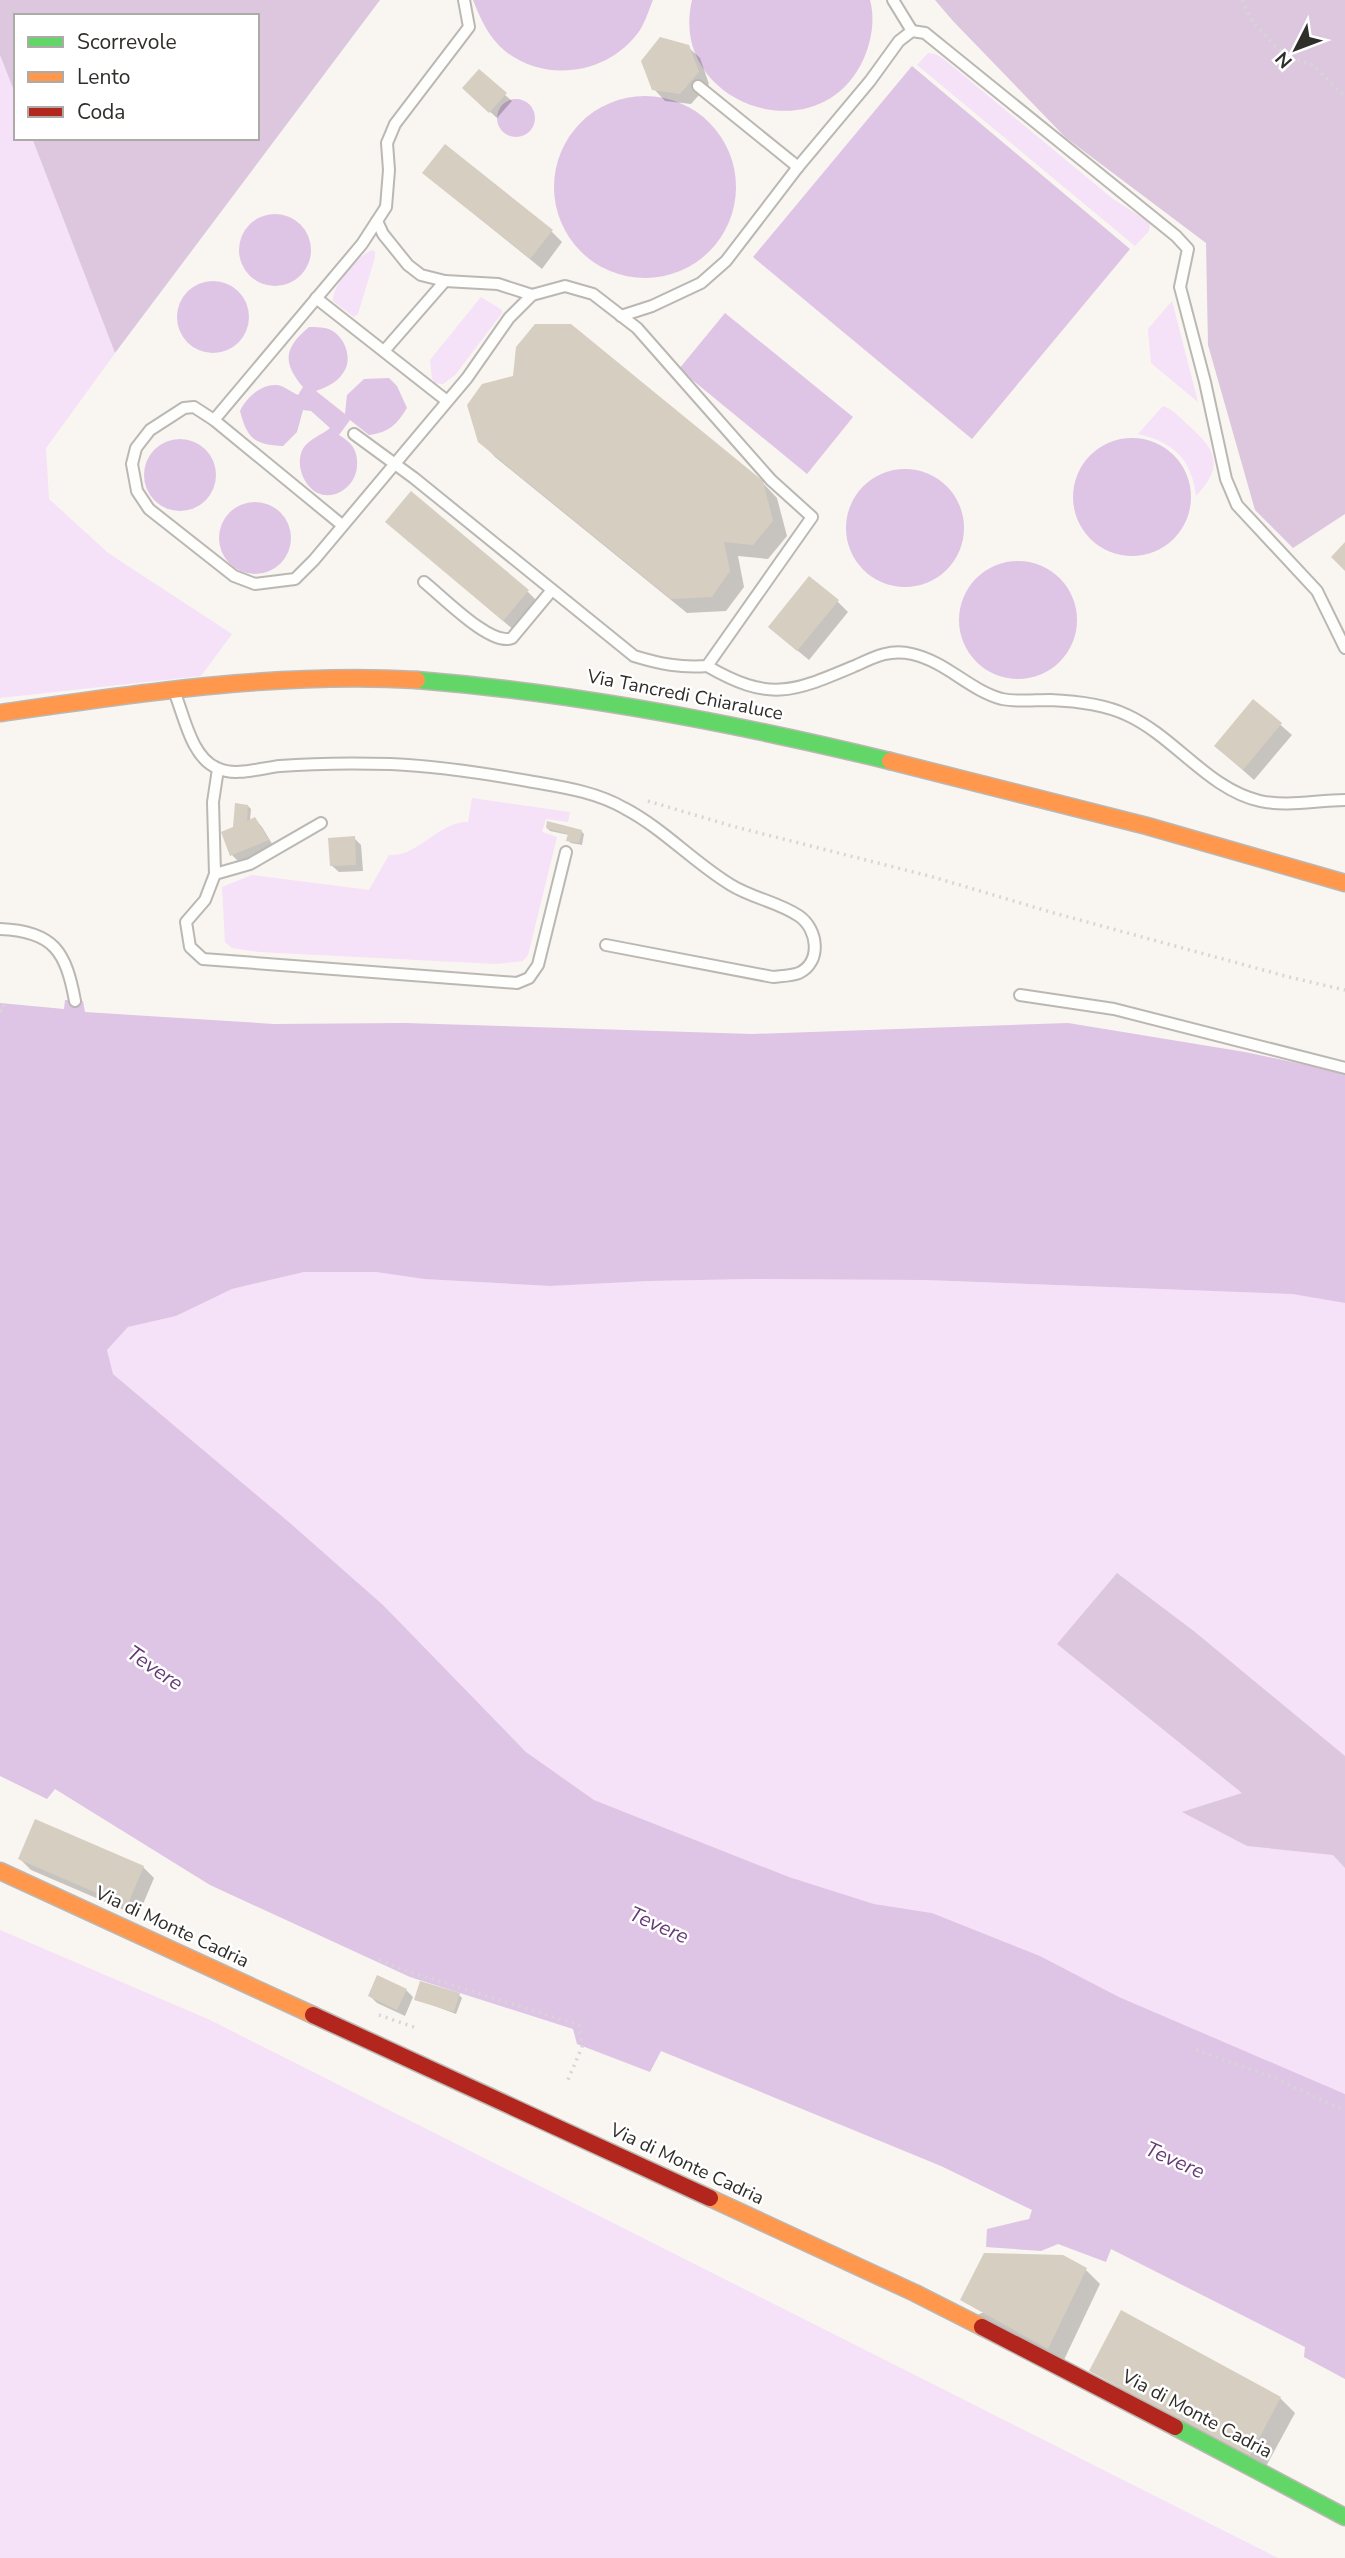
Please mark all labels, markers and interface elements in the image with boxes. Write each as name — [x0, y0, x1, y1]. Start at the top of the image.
legend — [14, 14, 259, 140]
north arrow — [1261, 14, 1331, 84]
text: Scorrevole — [77, 28, 177, 56]
text: N — [1270, 46, 1299, 74]
text: Lento — [77, 63, 130, 91]
text: Coda — [77, 98, 125, 126]
street label: Via Tancredi Chiaraluce — [584, 663, 785, 727]
water label: Tevere — [121, 1639, 189, 1697]
street label: Via di Monte Cadria — [90, 1880, 253, 1974]
water label: Tevere — [625, 1900, 693, 1950]
street label: Via di Monte Cadria — [605, 2117, 768, 2211]
water label: Tevere — [1141, 2135, 1209, 2185]
street label: Via di Monte Cadria — [1116, 2363, 1277, 2465]

